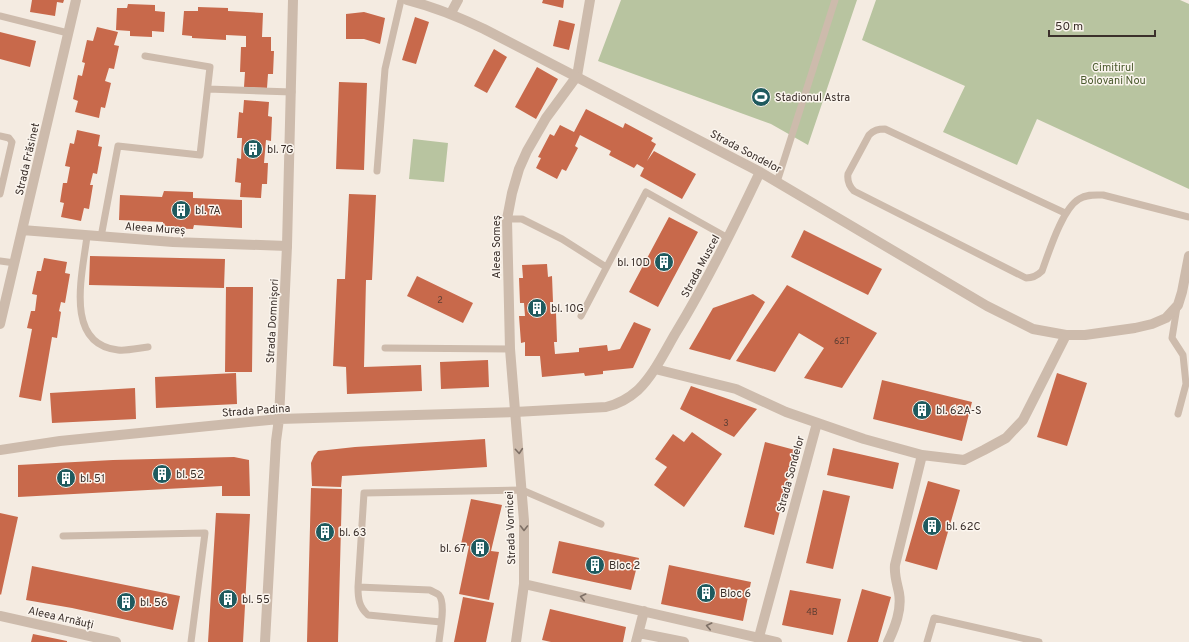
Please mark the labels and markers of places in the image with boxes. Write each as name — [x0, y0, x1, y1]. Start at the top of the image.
sports icon: Stadionul Astra — [750, 86, 772, 108]
place label: Stadionul Astra — [775, 91, 850, 105]
building icon: bl. 7G — [242, 138, 264, 160]
place label: bl. 7G — [267, 143, 294, 157]
building icon: bl. 7A — [170, 199, 192, 221]
place label: bl. 7A — [195, 204, 221, 218]
building icon: bl. 10D — [653, 251, 675, 273]
place label: bl. 10D — [617, 256, 650, 270]
building icon: bl. 10G — [526, 297, 548, 319]
place label: bl. 10G — [551, 302, 584, 316]
building icon: bl. 62A-S — [911, 399, 933, 421]
place label: bl. 62A-S — [936, 404, 982, 418]
building icon: bl. 52 — [151, 463, 173, 485]
building icon: bl. 51 — [55, 467, 77, 489]
place label: bl. 52 — [176, 468, 204, 482]
place label: bl. 51 — [80, 472, 105, 486]
building icon: bl. 62C — [921, 515, 943, 537]
place label: bl. 62C — [946, 520, 981, 534]
building icon: bl. 63 — [314, 521, 336, 543]
place label: bl. 63 — [339, 526, 366, 540]
building icon: bl. 67 — [469, 537, 491, 559]
place label: bl. 67 — [440, 542, 466, 556]
building icon: Bloc 2 — [584, 554, 606, 576]
place label: Bloc 2 — [609, 559, 640, 573]
building icon: Bloc 6 — [695, 582, 717, 604]
place label: Bloc 6 — [720, 587, 751, 601]
building icon: bl. 55 — [217, 588, 239, 610]
building icon: bl. 56 — [115, 591, 137, 613]
place label: bl. 55 — [242, 593, 270, 607]
place label: bl. 56 — [140, 596, 168, 610]

